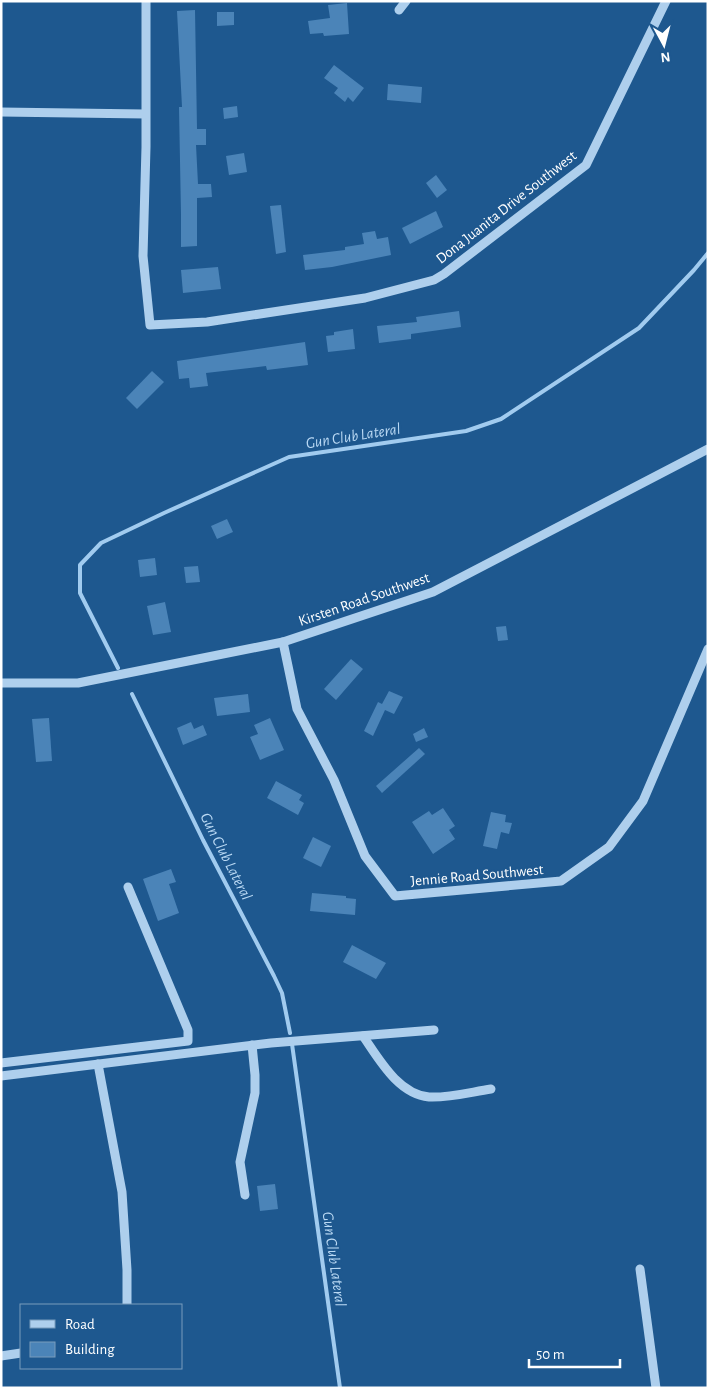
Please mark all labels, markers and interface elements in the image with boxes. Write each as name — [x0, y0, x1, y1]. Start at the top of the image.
north arrow — [639, 20, 689, 70]
text: N — [660, 49, 671, 64]
street label: Dona Juanita Drive Southwest — [433, 148, 579, 267]
water label: Gun Club Lateral — [305, 421, 402, 451]
street label: Kirsten Road Southwest — [297, 570, 432, 629]
water label: Gun Club Lateral — [197, 810, 255, 903]
street label: Jennie Road Southwest — [410, 862, 544, 889]
water label: Gun Club Lateral — [319, 1211, 349, 1308]
legend — [20, 1304, 182, 1369]
text: Road — [65, 1317, 95, 1332]
scale bar — [529, 1336, 620, 1368]
text: Building — [65, 1342, 115, 1357]
text: 50 m — [536, 1347, 565, 1362]

